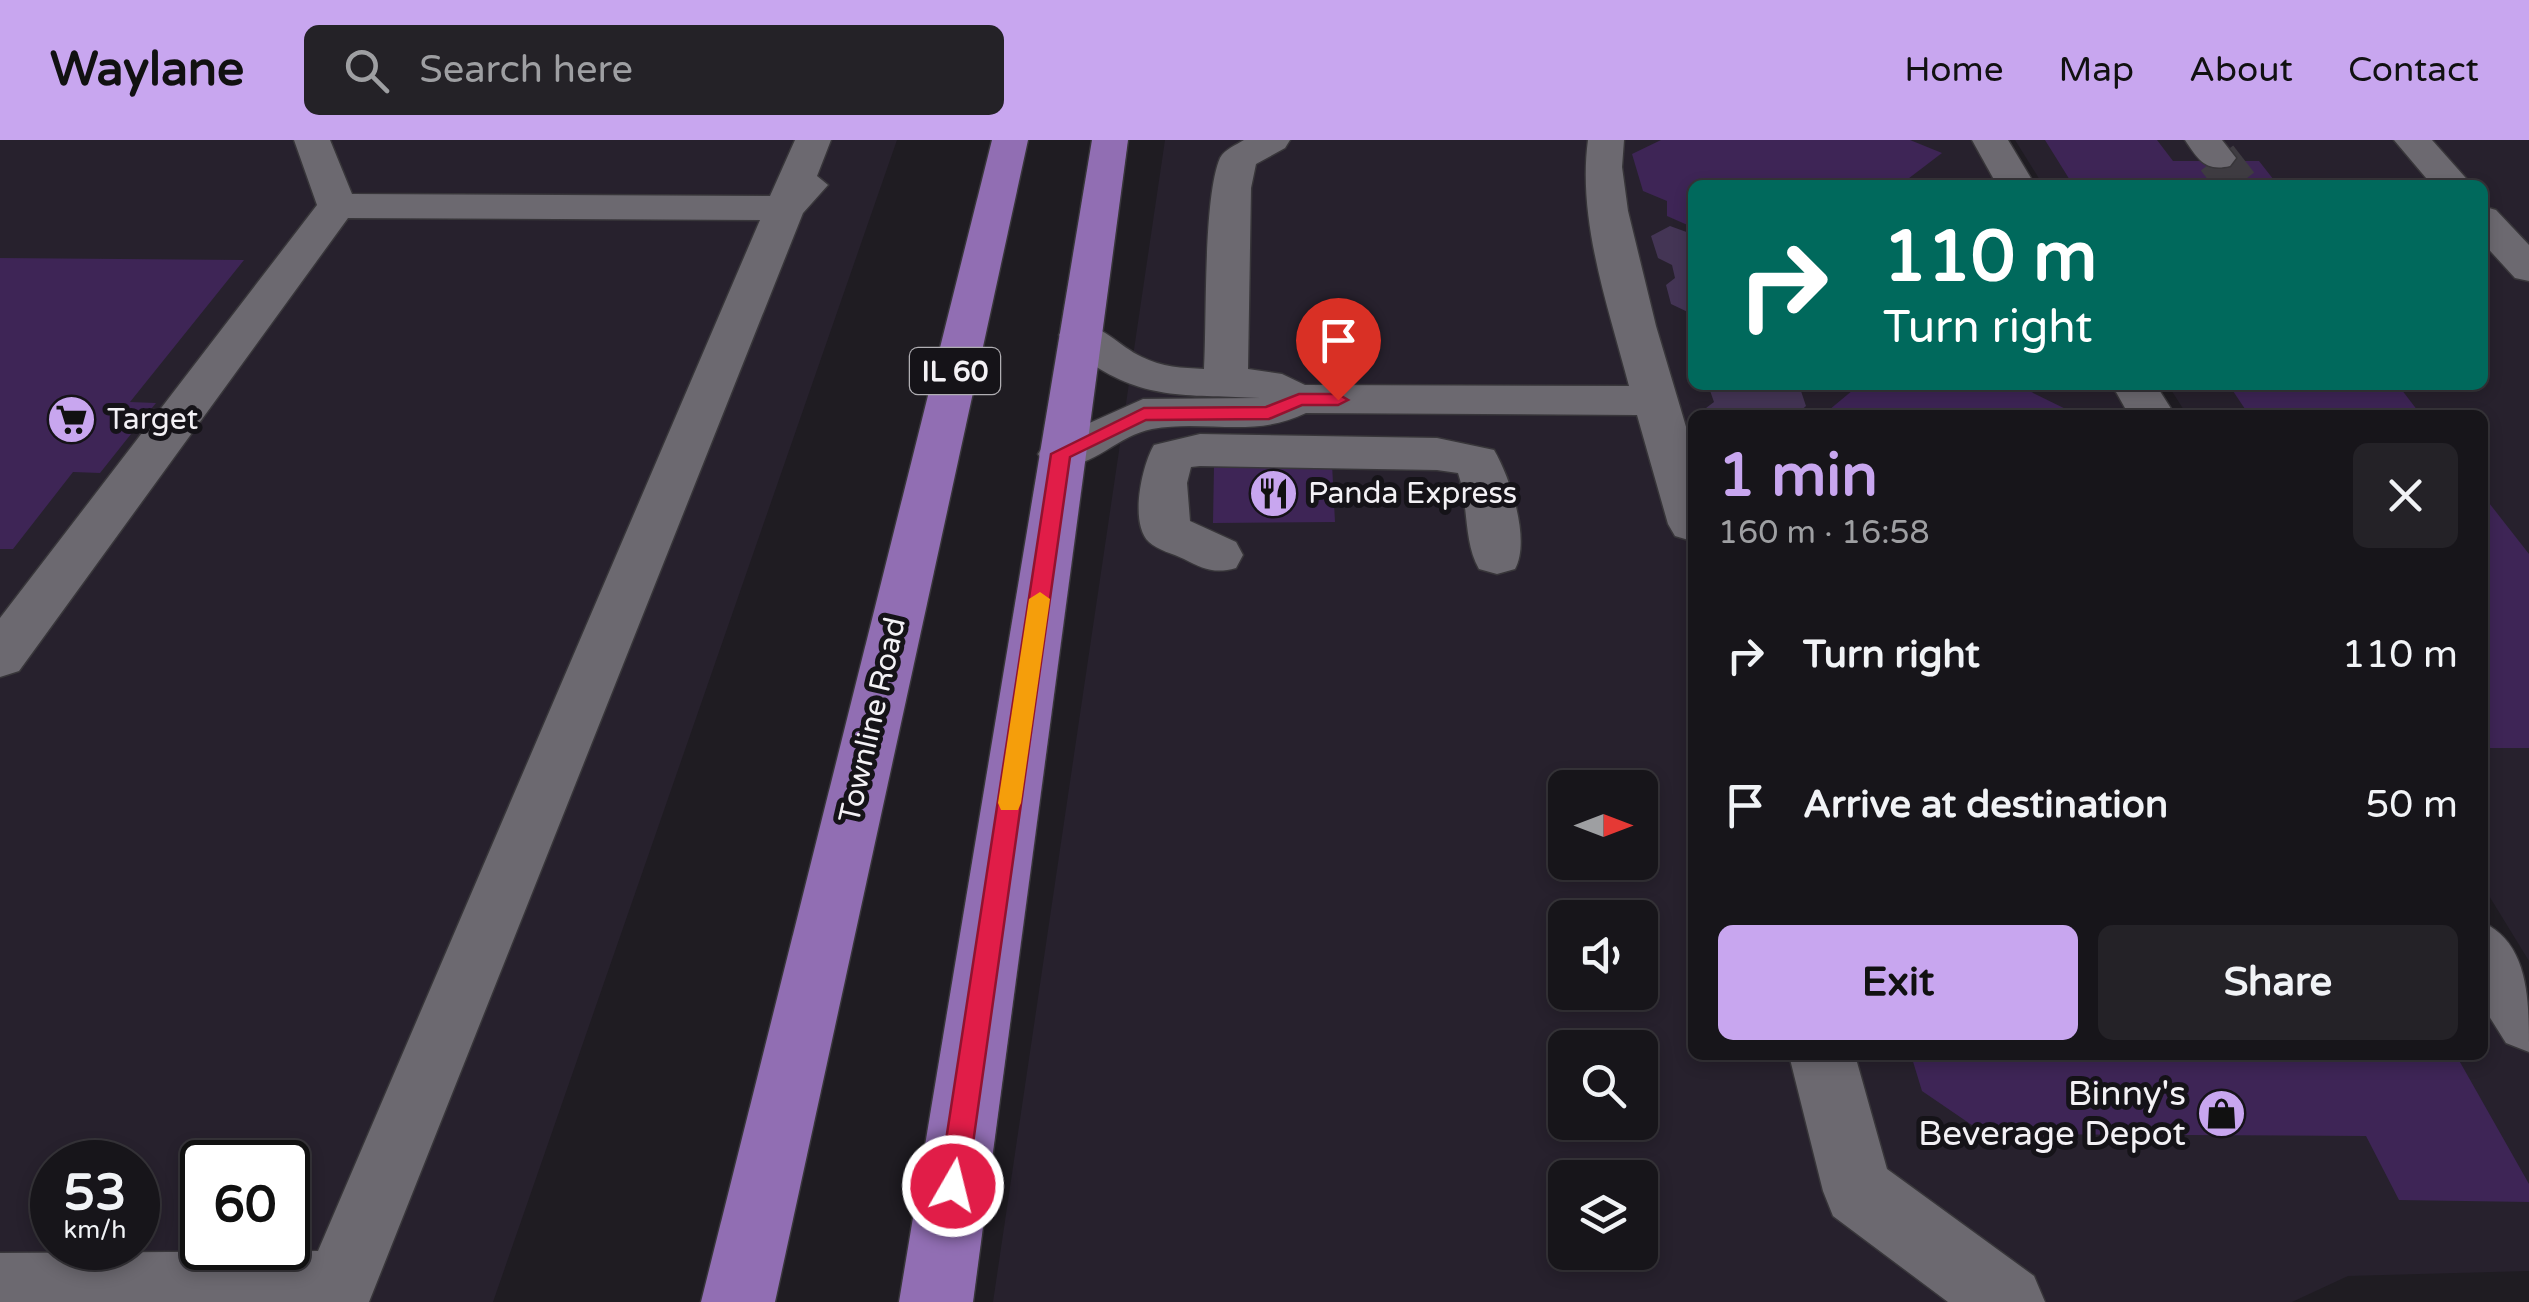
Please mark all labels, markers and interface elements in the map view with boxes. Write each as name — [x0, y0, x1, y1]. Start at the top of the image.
search box — [304, 25, 1004, 115]
text: Waylane — [50, 41, 244, 99]
icon: search — [339, 43, 394, 98]
text: Search here — [419, 47, 633, 93]
text: Home — [1904, 49, 2003, 91]
text: Map — [2058, 49, 2134, 91]
text: About — [2189, 49, 2293, 91]
text: Contact — [2348, 49, 2479, 91]
text: 110 m — [1883, 216, 2097, 300]
icon: right — [1718, 220, 1848, 350]
pin — [1296, 298, 1381, 401]
text: Turn right — [1883, 301, 2092, 355]
icon: arrive — [1311, 313, 1366, 368]
road number: IL 60 — [910, 348, 1000, 394]
supermarket icon: Target — [46, 393, 98, 445]
place label: Target — [107, 401, 198, 438]
text: 1 min — [1718, 440, 1878, 512]
button: close — [2353, 443, 2458, 548]
restaurant icon: Panda Express — [1247, 467, 1299, 519]
place label: Panda Express — [1308, 475, 1517, 512]
text: 160 m · 16:58 — [1718, 514, 1930, 552]
street label: Townline Road — [831, 614, 914, 826]
icon: right — [1718, 628, 1773, 683]
text: Turn right — [1803, 632, 1980, 678]
text: 110 m — [2342, 632, 2458, 678]
north arrow — [1548, 770, 1658, 880]
map controls — [1548, 770, 1658, 1270]
icon: arrive — [1718, 778, 1773, 833]
text: Arrive at destination — [1803, 782, 2168, 828]
text: 50 m — [2366, 782, 2458, 828]
button: sound — [1548, 900, 1658, 1010]
button: Exit — [1718, 925, 2078, 1040]
button: Share — [2098, 925, 2458, 1040]
button: search — [1548, 1030, 1658, 1140]
place label: Binny's Beverage Depot — [1918, 1073, 2186, 1155]
shop icon: Binny's Beverage Depot — [2195, 1087, 2247, 1139]
position arrow — [901, 1134, 1005, 1238]
speed limit sign: 60 — [180, 1140, 310, 1270]
button: layers — [1548, 1160, 1658, 1270]
text: 53 — [64, 1163, 126, 1223]
text: km/h — [64, 1215, 126, 1245]

